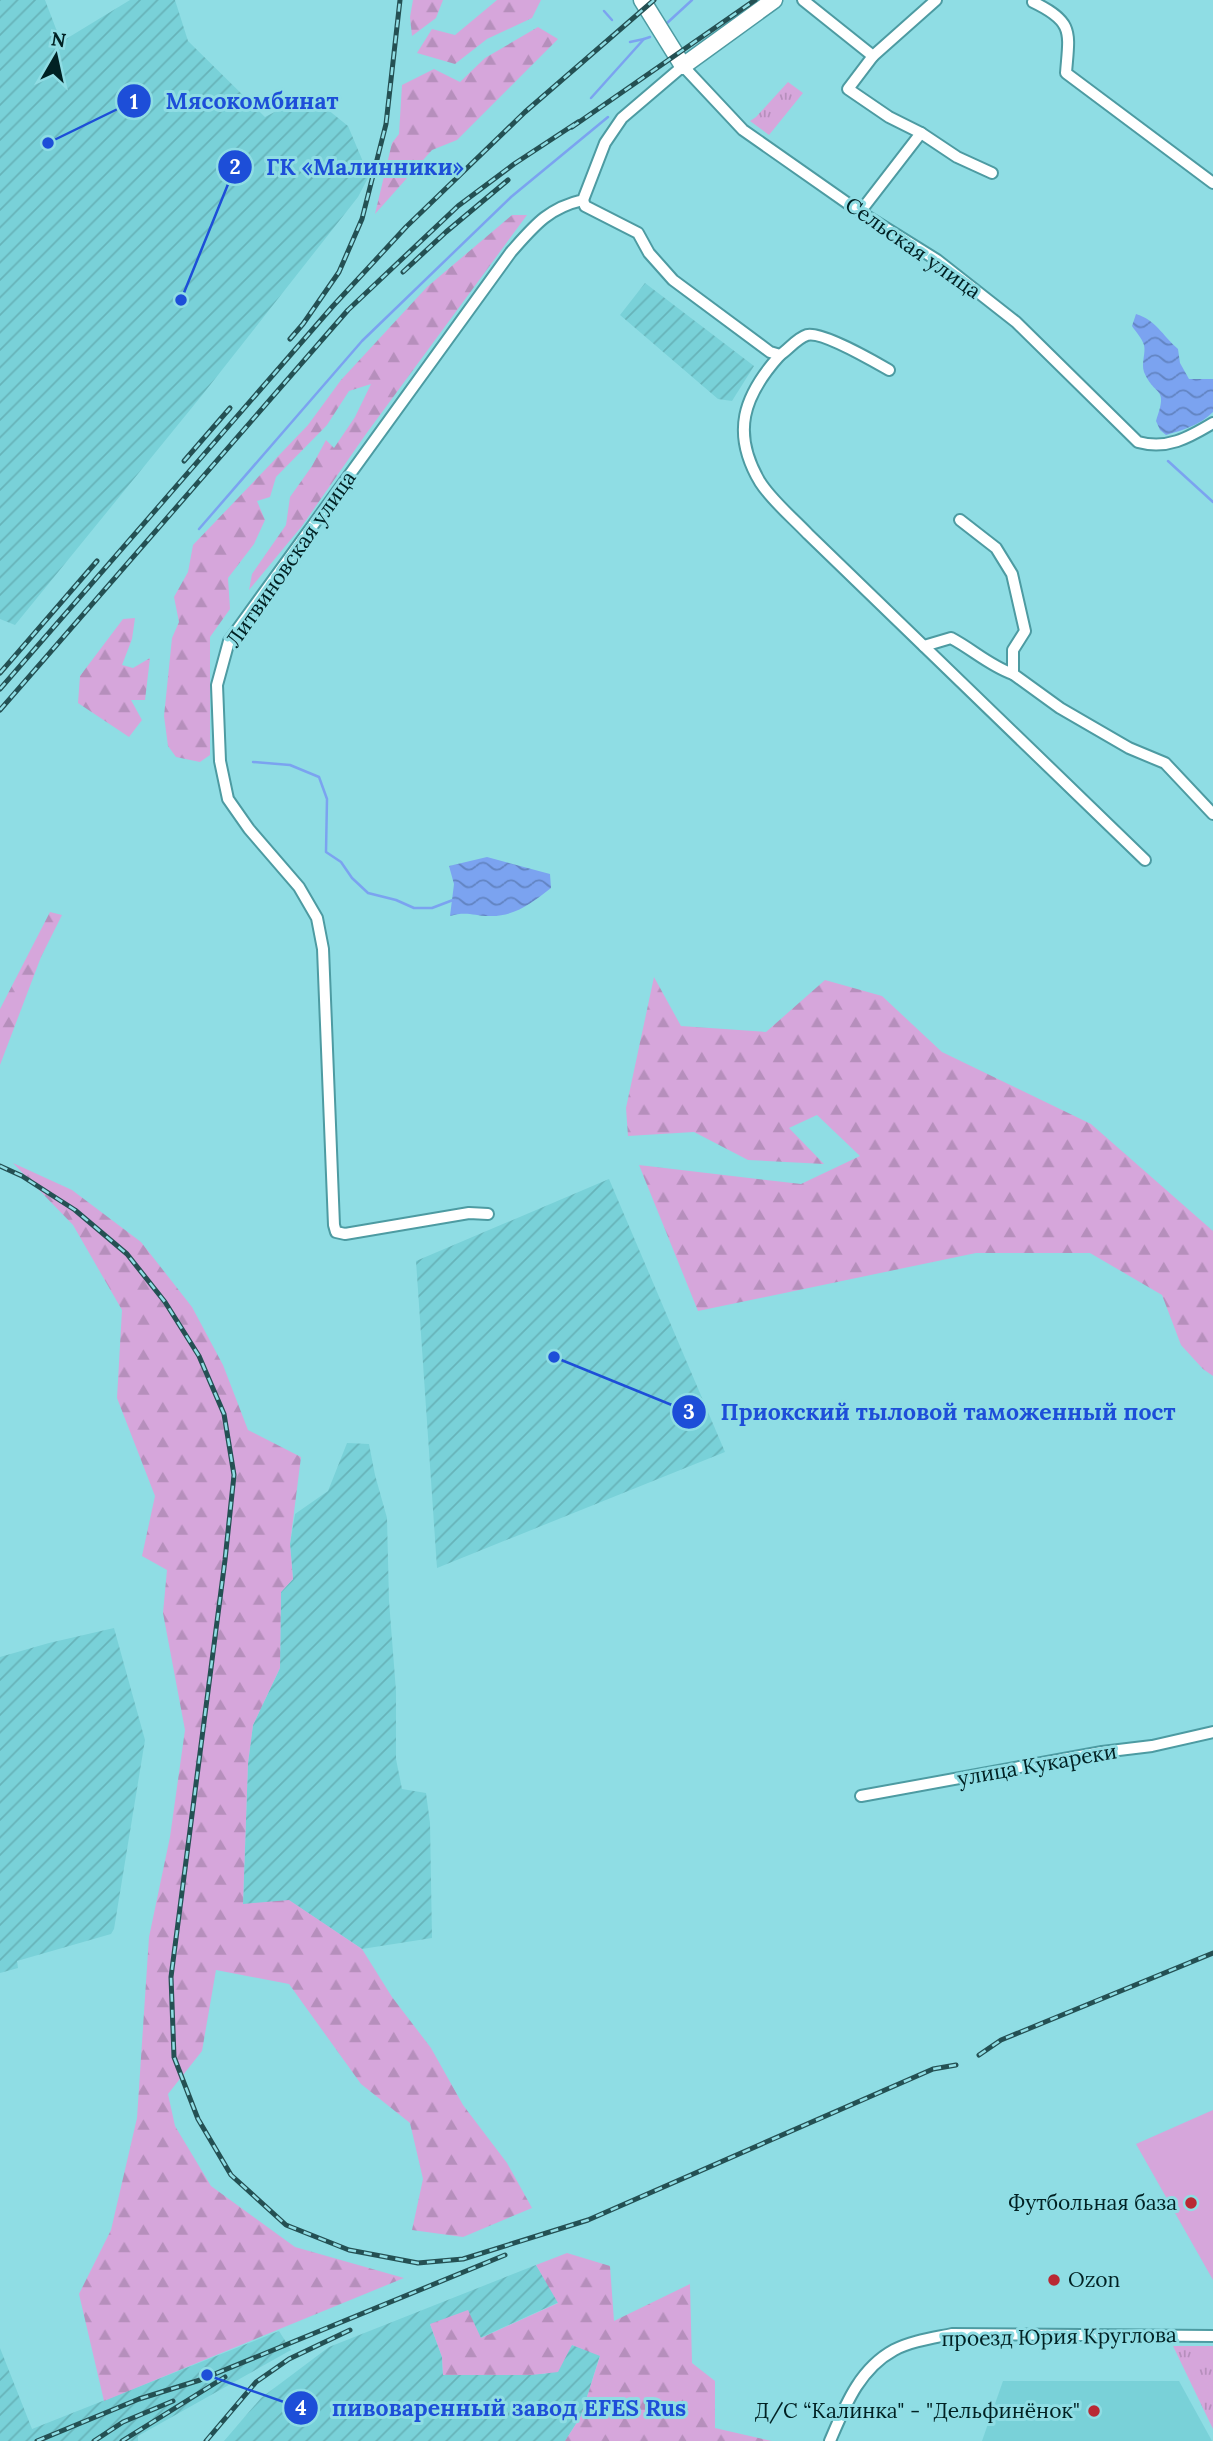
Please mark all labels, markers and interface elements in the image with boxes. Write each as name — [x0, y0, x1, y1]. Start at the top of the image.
north arrow — [21, 21, 91, 91]
text: N — [50, 26, 68, 52]
callout: Мясокомбинат — [116, 79, 352, 123]
text: Мясокомбинат — [166, 86, 338, 115]
text: 1 — [130, 88, 138, 115]
callout: ГК «Малинники» — [217, 145, 478, 189]
text: ГК «Малинники» — [266, 152, 464, 181]
text: 2 — [229, 153, 241, 180]
street label: Сельская улица — [840, 191, 987, 305]
street label: Литвиновская улица — [220, 465, 362, 652]
callout: Приокский тыловой таможенный пост — [672, 1390, 1190, 1434]
text: Приокский тыловой таможенный пост — [721, 1397, 1175, 1426]
text: 3 — [683, 1398, 695, 1425]
street label: улица Кукареки — [955, 1737, 1119, 1792]
place label: Футбольная база — [1008, 2189, 1177, 2216]
marker: Футбольная база — [1183, 2195, 1199, 2211]
place label: Ozon — [1068, 2266, 1121, 2293]
marker: Ozon — [1046, 2272, 1062, 2288]
street label: проезд Юрия Круглова — [941, 2321, 1177, 2352]
callout: пивоваренный завод EFES Rus — [283, 2386, 701, 2430]
text: пивоваренный завод EFES Rus — [332, 2393, 686, 2422]
text: 4 — [295, 2394, 307, 2421]
place label: Д/С “Калинка" - "Дельфинёнок" — [754, 2397, 1080, 2424]
marker: Д/С “Калинка" - "Дельфинёнок" — [1086, 2403, 1102, 2419]

